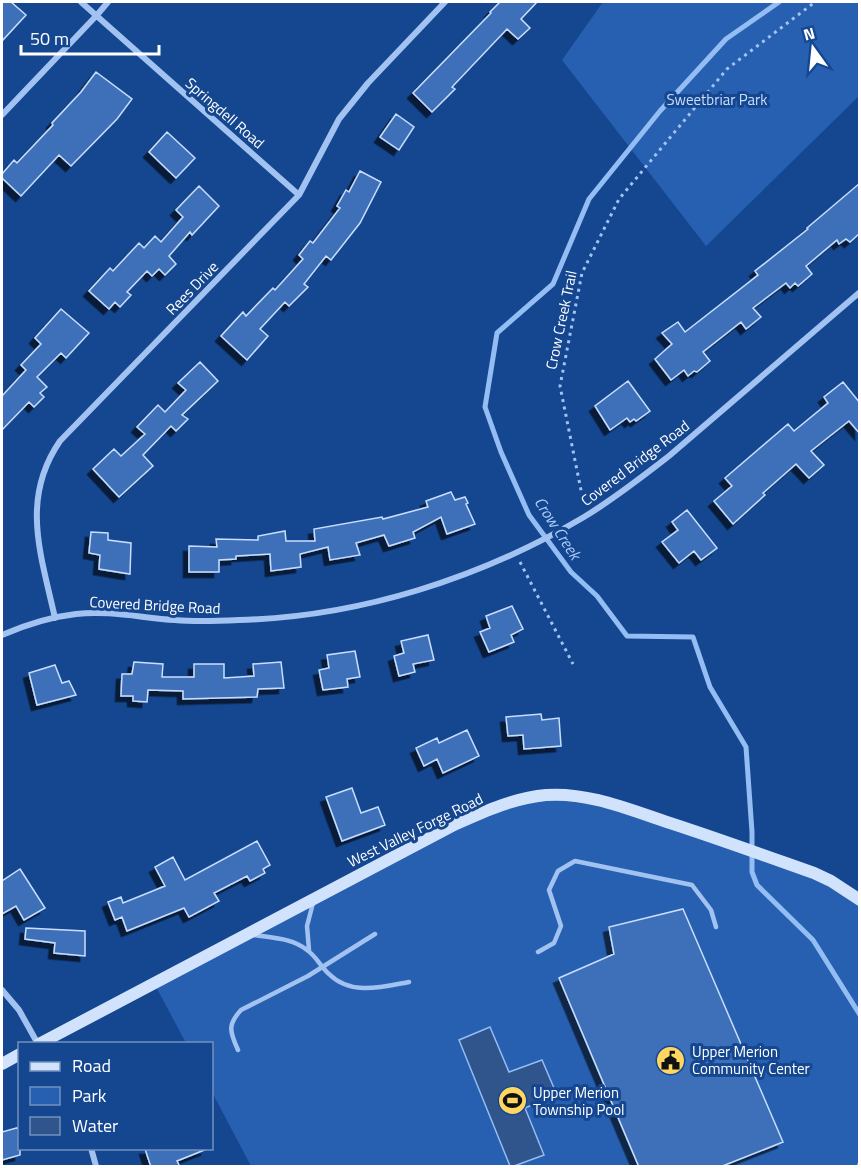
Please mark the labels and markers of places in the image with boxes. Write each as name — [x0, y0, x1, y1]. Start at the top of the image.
place label: Upper Merion Community Center — [692, 1040, 810, 1080]
public building icon: Upper Merion Community Center — [655, 1044, 687, 1076]
place label: Upper Merion Township Pool — [533, 1081, 625, 1121]
sports icon: Upper Merion Township Pool — [496, 1085, 528, 1117]

